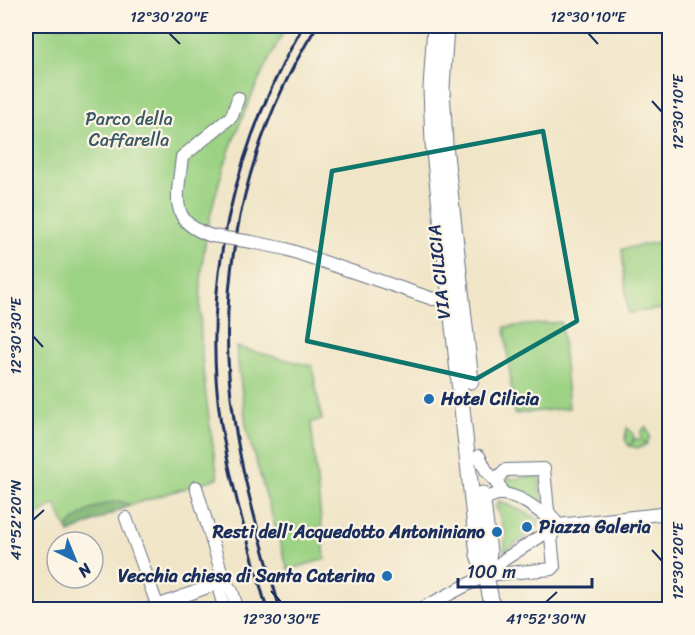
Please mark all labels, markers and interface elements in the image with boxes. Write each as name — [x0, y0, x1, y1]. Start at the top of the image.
text: 12°30'20"E — [130, 4, 209, 30]
text: 12°30'10"E — [550, 4, 627, 30]
text: 12°30'10"E — [665, 73, 691, 150]
park label: Parco della Caffarella — [85, 103, 173, 156]
street label: VIA CILICIA — [418, 223, 460, 321]
text: 12°30'30"E — [3, 296, 29, 375]
place label: Hotel Cilicia — [440, 383, 540, 415]
marker: Hotel Cilicia — [422, 392, 436, 406]
text: 41°52'20"N — [3, 479, 29, 560]
place label: Piazza Galeria — [539, 511, 651, 543]
place label: Resti dell'Acquedotto Antoniniano — [212, 516, 485, 548]
marker: Piazza Galeria — [520, 520, 534, 534]
text: 12°30'20"E — [665, 521, 691, 600]
marker: Resti dell'Acquedotto Antoniniano — [490, 525, 504, 539]
north arrow — [45, 530, 105, 590]
scale bar — [458, 551, 592, 589]
text: N — [70, 556, 100, 586]
text: 100 m — [467, 556, 516, 588]
place label: Vecchia chiesa di Santa Caterina — [118, 560, 375, 592]
marker: Vecchia chiesa di Santa Caterina — [380, 569, 394, 583]
text: 12°30'30"E — [242, 606, 321, 632]
text: 41°52'30"N — [506, 606, 587, 632]

